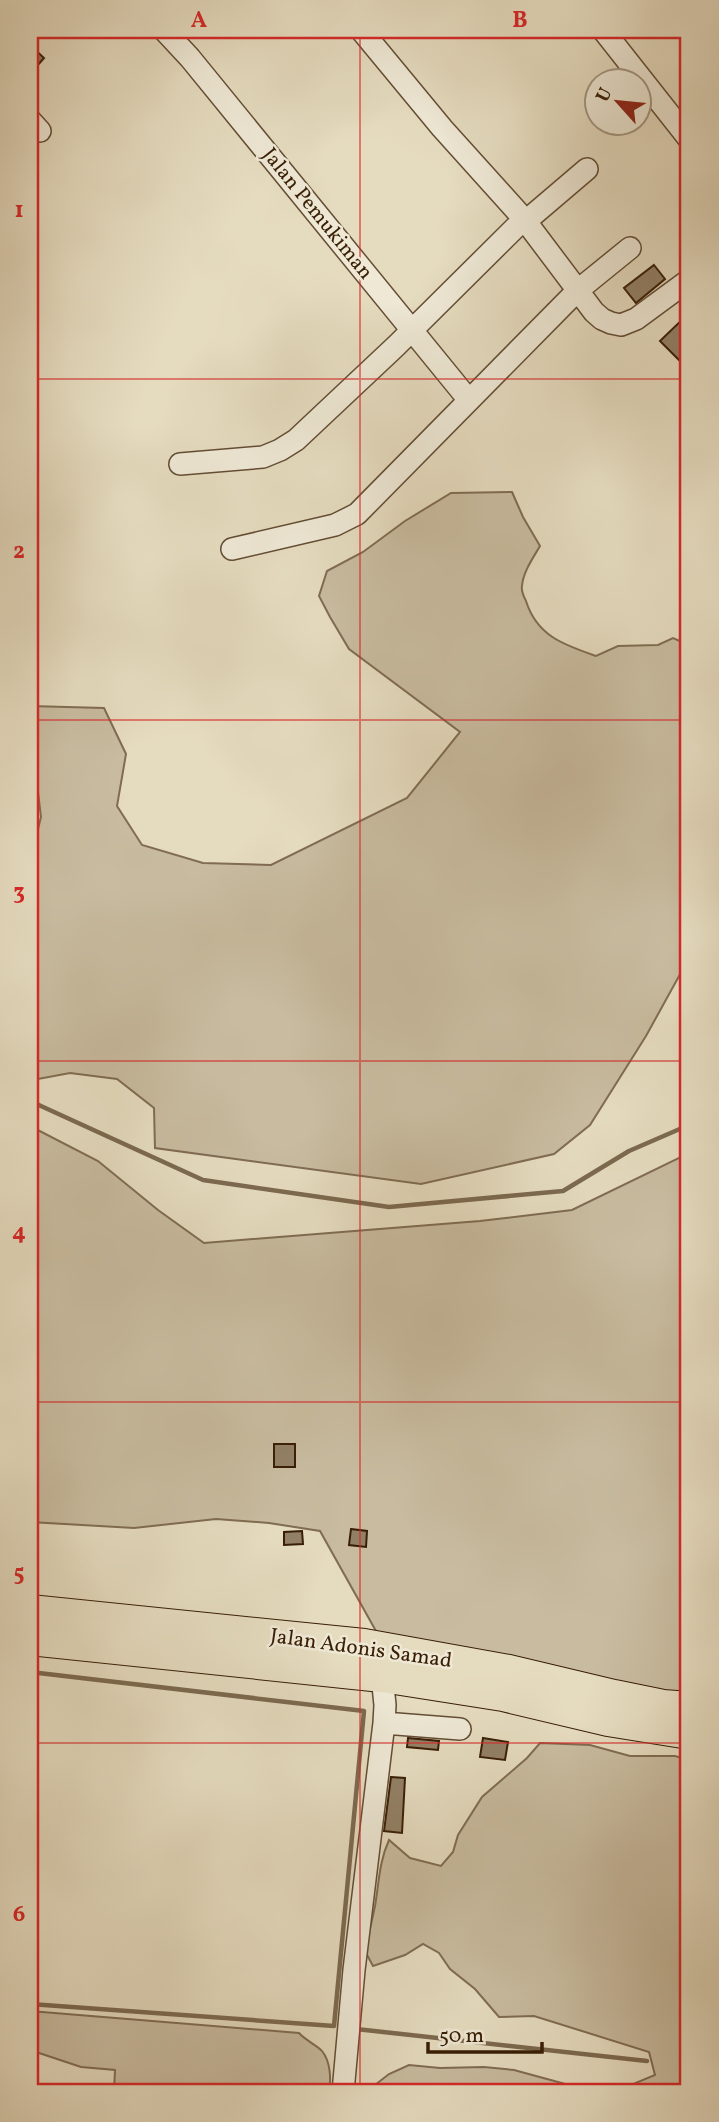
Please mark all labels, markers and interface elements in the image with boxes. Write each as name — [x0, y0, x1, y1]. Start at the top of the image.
text: A — [191, 5, 207, 37]
text: B — [512, 5, 528, 37]
north arrow — [582, 66, 652, 136]
text: U — [590, 83, 619, 107]
street label: Jalan Pemukiman — [255, 142, 379, 286]
text: 1 — [14, 195, 24, 227]
text: 2 — [13, 536, 25, 568]
text: 3 — [13, 877, 25, 909]
text: 4 — [12, 1217, 26, 1249]
text: 5 — [13, 1558, 25, 1590]
street label: Jalan Adonis Samad — [268, 1622, 454, 1676]
text: 6 — [13, 1899, 25, 1931]
scale bar — [428, 2010, 542, 2054]
text: 50 m — [439, 2022, 484, 2051]

